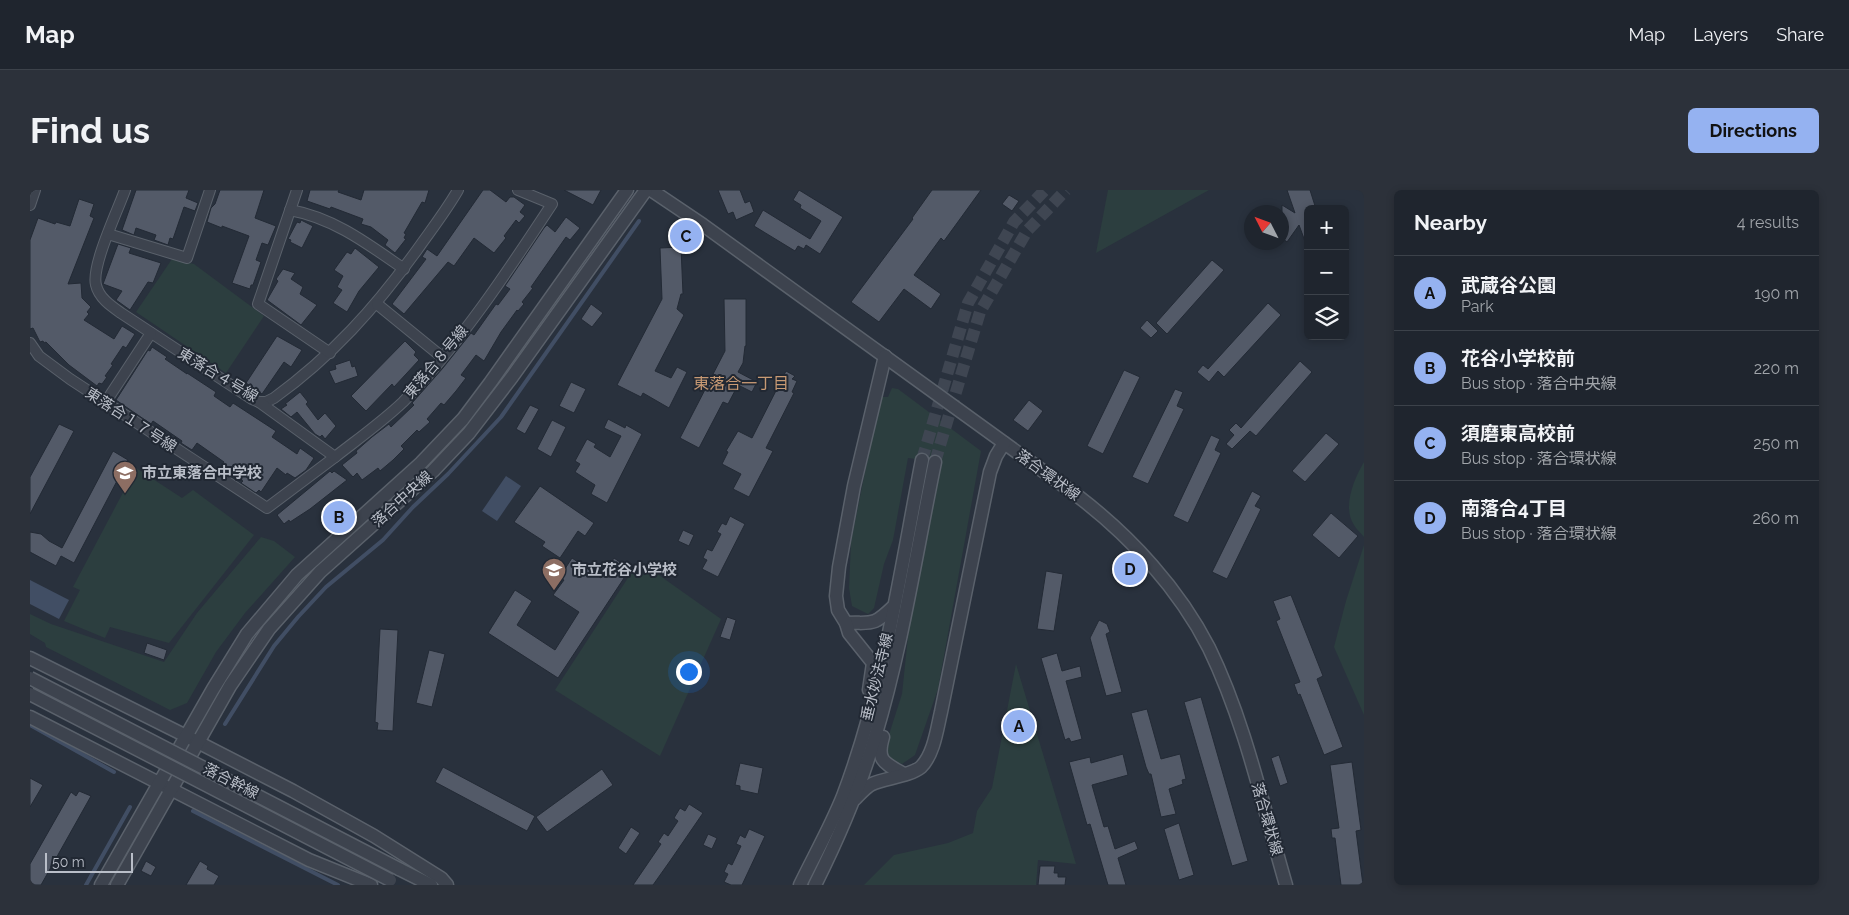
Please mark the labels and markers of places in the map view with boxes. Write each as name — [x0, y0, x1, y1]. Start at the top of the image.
pin: C — [670, 217, 702, 255]
school or university icon: 市立東落合中学校 — [112, 460, 138, 494]
place label: 市立東落合中学校 — [142, 464, 262, 482]
pin: B — [323, 498, 355, 536]
pin: D — [1114, 550, 1146, 588]
school or university icon: 市立花谷小学校 — [541, 557, 567, 591]
place label: 市立花谷小学校 — [572, 561, 677, 579]
pin: A — [1003, 707, 1035, 745]

